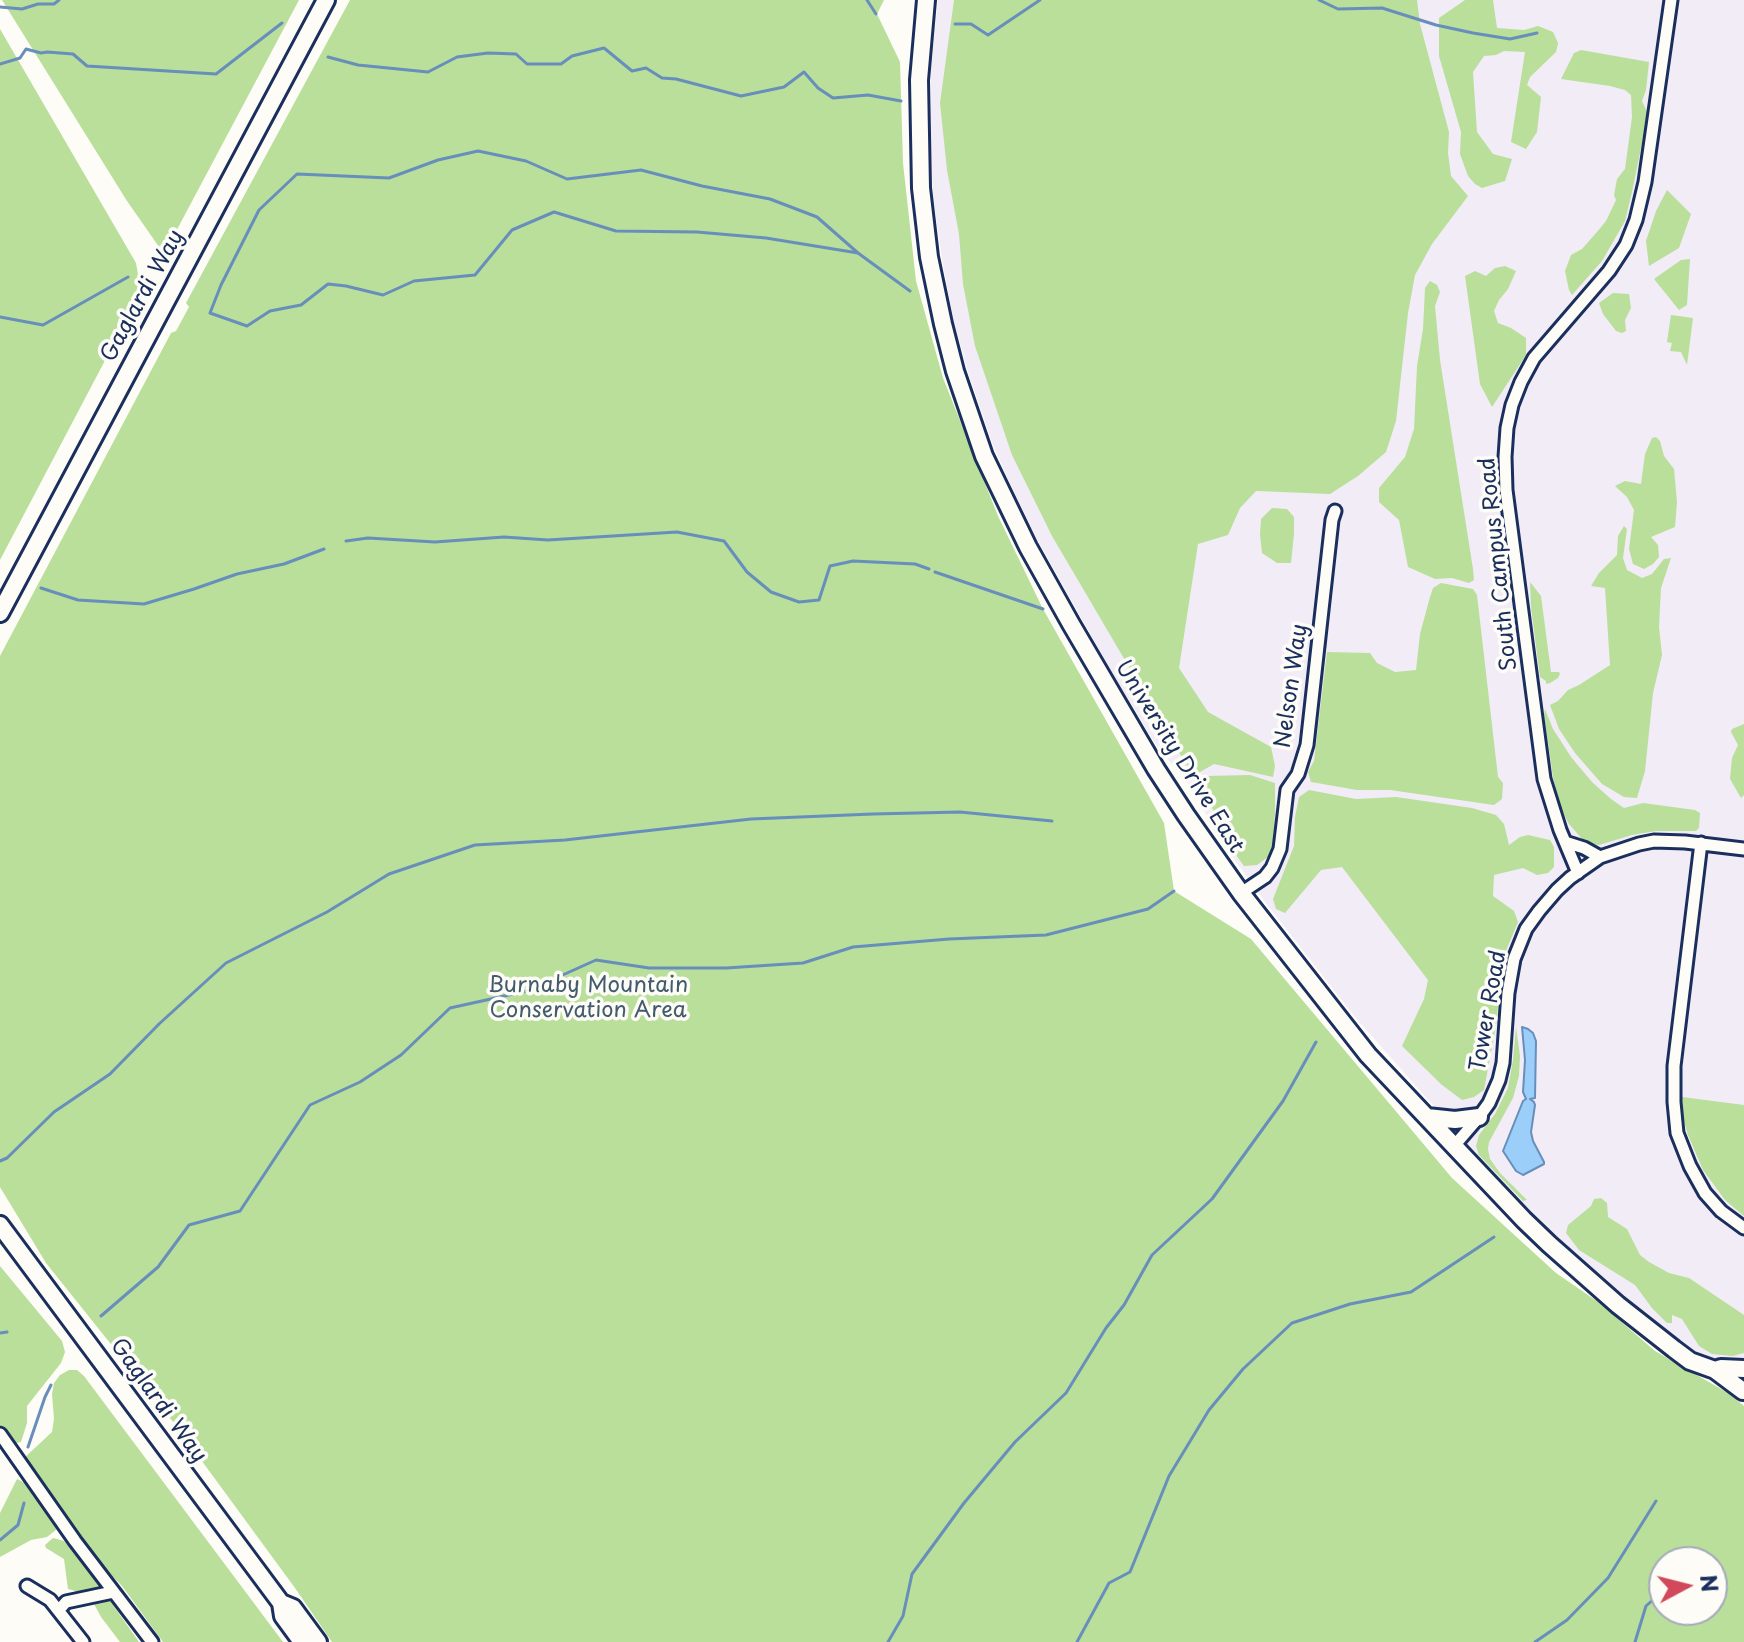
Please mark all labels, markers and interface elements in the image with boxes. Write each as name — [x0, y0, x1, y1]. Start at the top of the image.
street label: Gaglardi Way — [96, 225, 190, 367]
street label: South Campus Road — [1475, 456, 1523, 672]
street label: Nelson Way — [1270, 622, 1314, 750]
street label: University Drive East — [1109, 656, 1249, 858]
street label: Tower Road — [1465, 949, 1513, 1073]
park label: Burnaby Mountain Conservation Area — [488, 973, 688, 1024]
street label: Gaglardi Way — [104, 1334, 212, 1468]
north arrow — [1648, 1546, 1728, 1626]
text: N — [1693, 1573, 1728, 1594]

